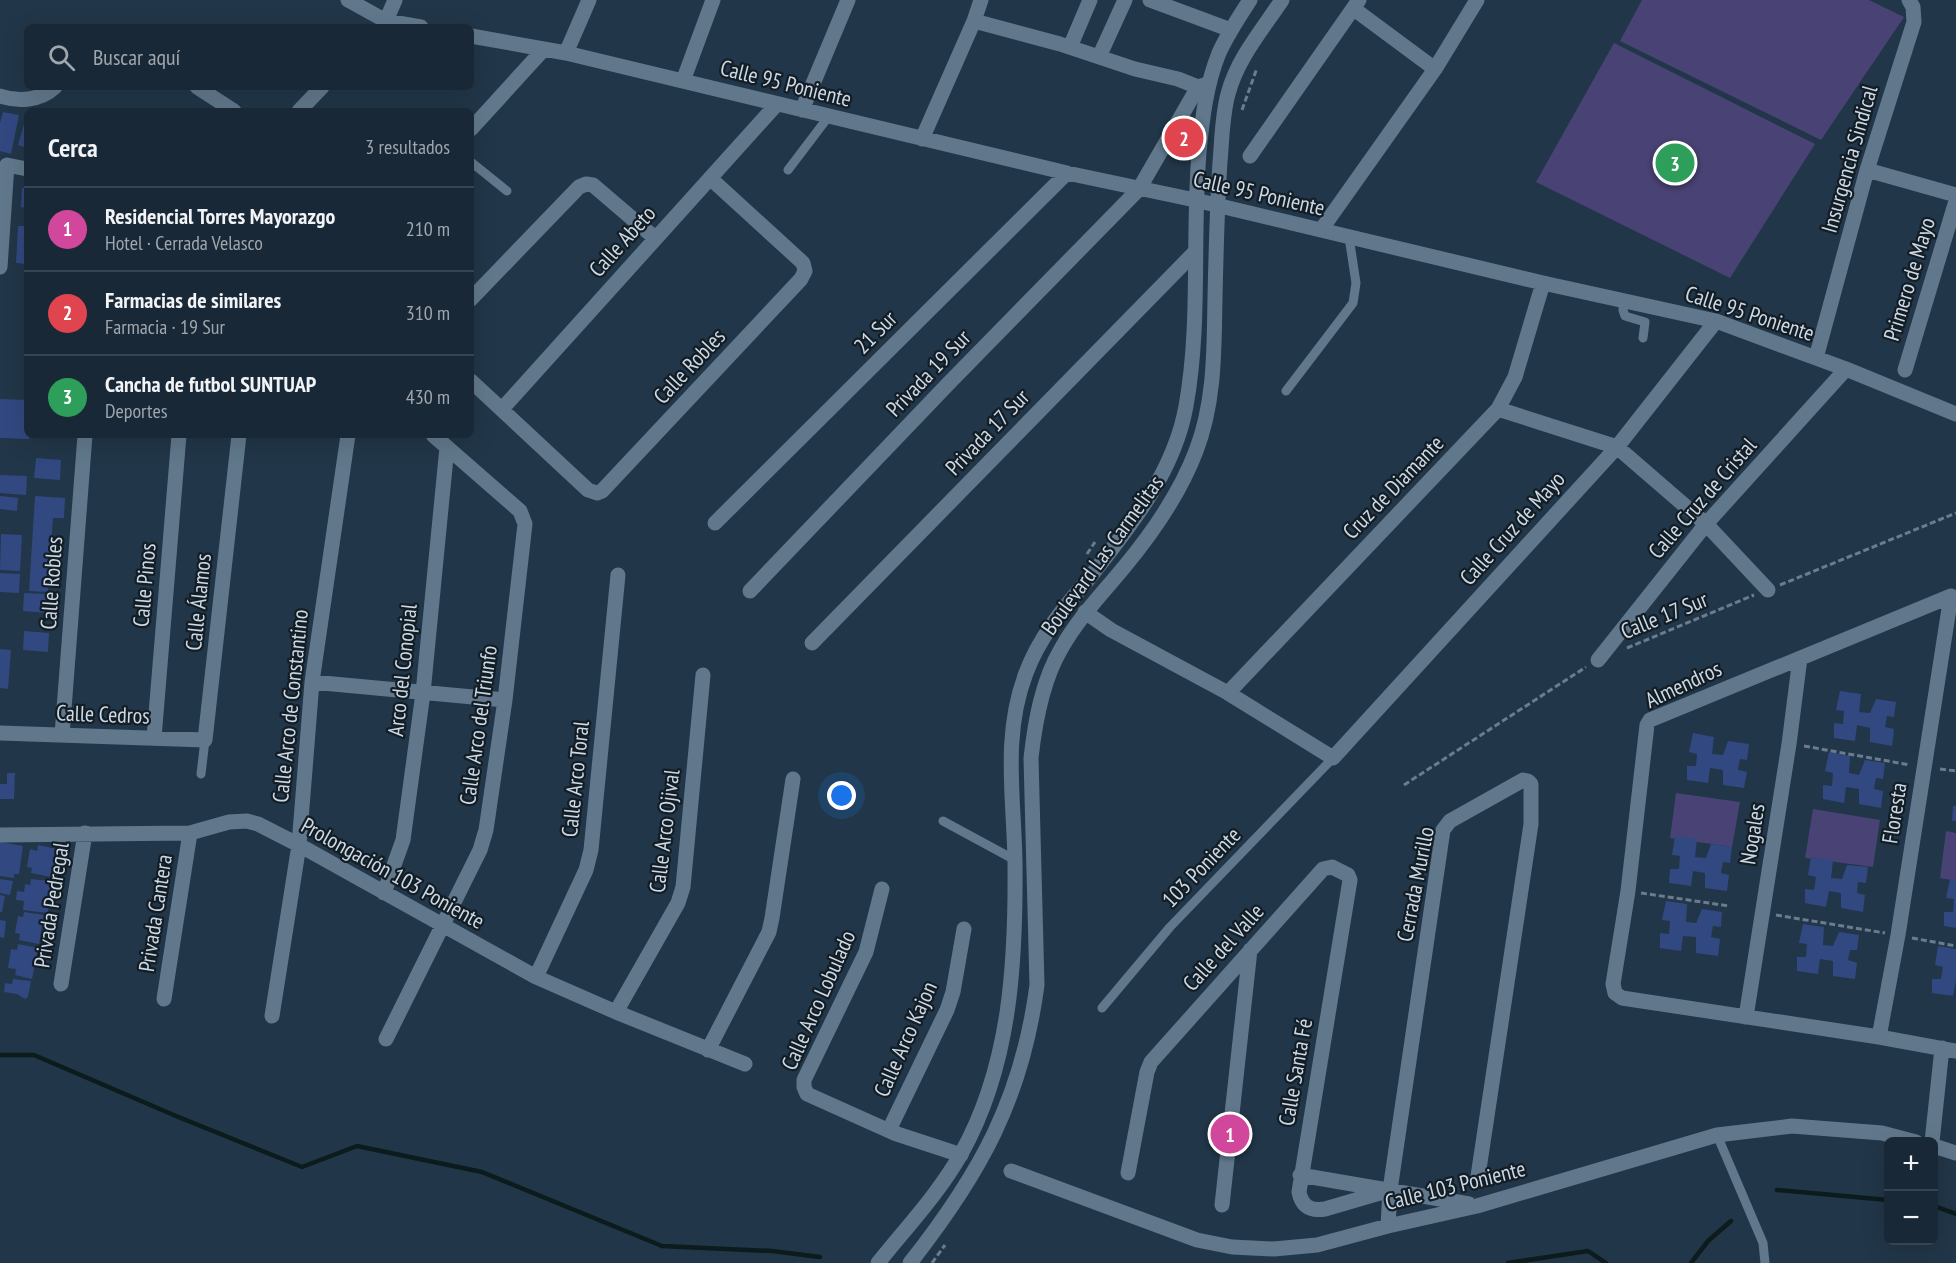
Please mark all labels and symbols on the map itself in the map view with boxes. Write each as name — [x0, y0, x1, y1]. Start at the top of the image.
street label: Calle 95 Poniente — [718, 53, 854, 113]
street label: Insurgencia Sindical — [1815, 81, 1884, 236]
pin: 2 — [1164, 116, 1204, 160]
pin: 3 — [1656, 140, 1694, 186]
street label: Calle 95 Poniente — [1191, 164, 1327, 222]
street label: Calle Abeto — [583, 200, 661, 282]
street label: Primero de Mayo — [1877, 214, 1941, 344]
street label: Calle 95 Poniente — [1682, 279, 1818, 347]
street label: 21 Sur — [848, 305, 902, 359]
street label: Calle Robles — [647, 322, 731, 410]
street label: Privada 19 Sur — [880, 324, 976, 422]
street label: Privada 17 Sur — [939, 383, 1035, 481]
street label: Cruz de Diamante — [1337, 429, 1449, 545]
street label: Calle Cruz de Cristal — [1642, 431, 1763, 564]
street label: Calle Cruz de Mayo — [1453, 465, 1571, 591]
street label: Boulevard Las Carmelitas — [1035, 470, 1169, 640]
street label: Calle Robles — [34, 536, 68, 630]
street label: Calle Pinos — [126, 542, 162, 628]
street label: Calle Álamos — [179, 552, 217, 652]
street label: Calle 17 Sur — [1617, 585, 1711, 645]
street label: Arco del Conopial — [381, 602, 423, 738]
street label: Calle Arco de Constantino — [266, 608, 314, 804]
street label: Calle Arco del Triunfo — [453, 643, 503, 807]
street label: Almendros — [1640, 654, 1726, 714]
street label: Calle Cedros — [56, 698, 150, 730]
street label: Calle Arco Toral — [555, 719, 595, 838]
street label: Calle Arco Ojival — [643, 767, 686, 894]
your location — [827, 781, 856, 810]
street label: Floresta — [1875, 781, 1913, 845]
street label: Nogales — [1733, 802, 1771, 866]
street label: Prolongación 103 Poniente — [296, 811, 490, 935]
street label: 103 Poniente — [1156, 821, 1246, 913]
street label: Cerrada Murillo — [1390, 824, 1440, 944]
street label: Privada Pedregal — [27, 839, 75, 970]
street label: Privada Cantera — [132, 852, 178, 974]
street label: Calle del Valle — [1176, 898, 1270, 996]
street label: Calle Arco Lobulado — [775, 926, 861, 1074]
street label: Calle Arco Kajon — [867, 977, 943, 1101]
street label: Calle Santa Fé — [1272, 1016, 1318, 1128]
pin: 1 — [1210, 1112, 1250, 1156]
street label: Calle 103 Poniente — [1382, 1154, 1528, 1216]

